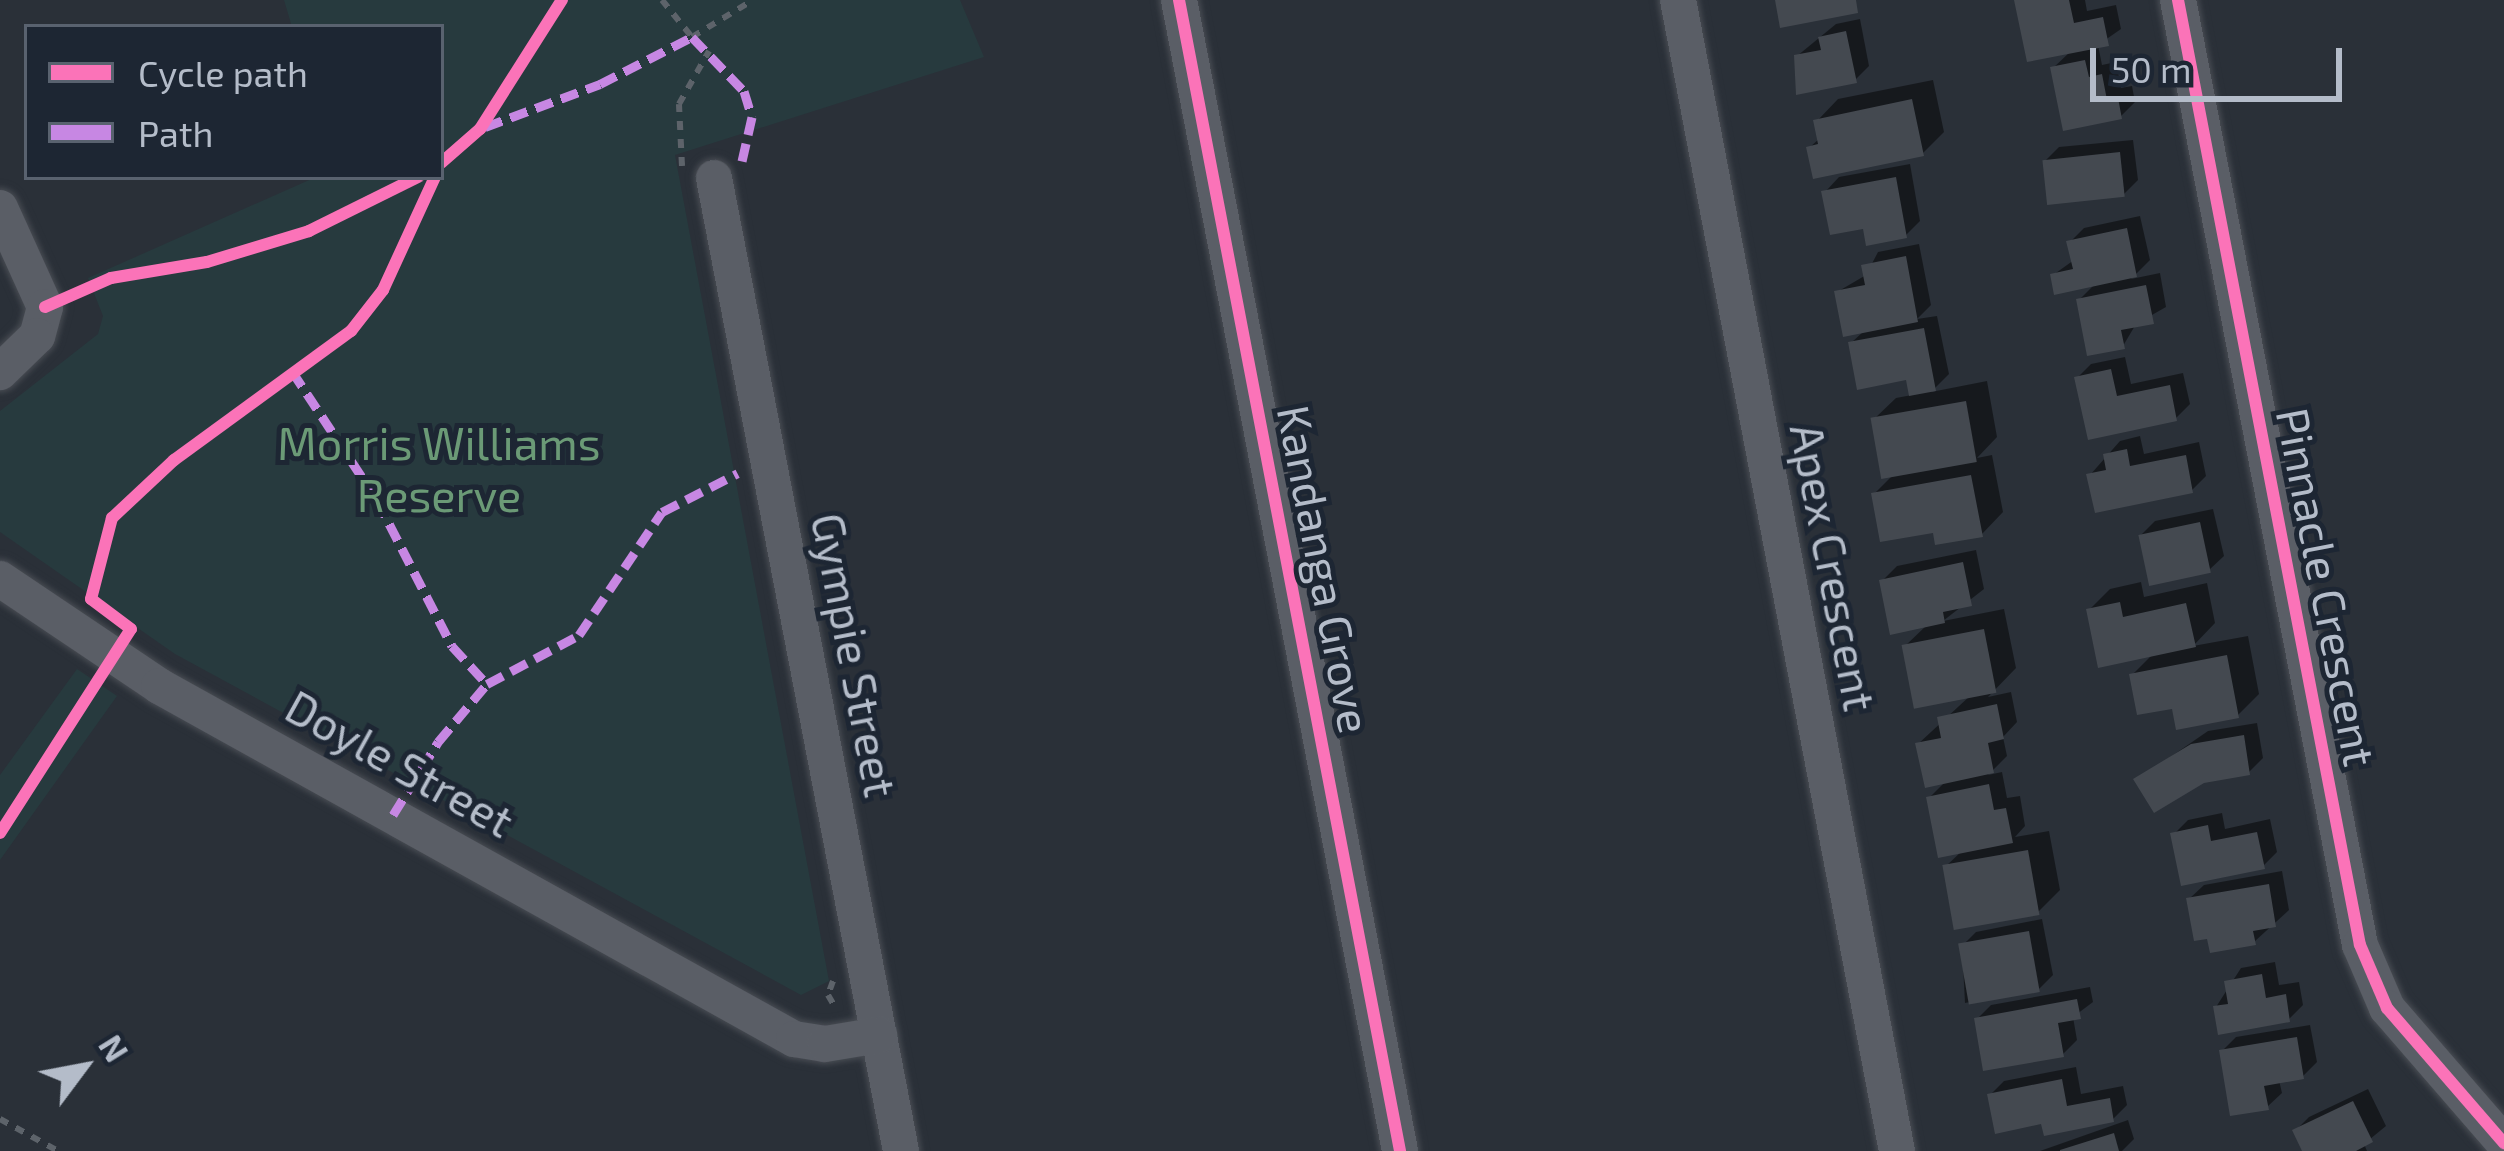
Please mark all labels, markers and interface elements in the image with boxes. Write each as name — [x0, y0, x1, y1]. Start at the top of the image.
legend — [24, 24, 444, 180]
scale bar — [2096, 24, 2348, 98]
text: 50 m — [2111, 47, 2192, 90]
text: Cycle path — [138, 51, 308, 94]
text: Path — [138, 111, 214, 154]
street label: Kandanga Grove — [1267, 401, 1383, 737]
street label: Pinnacle Crescent — [2266, 403, 2388, 771]
park label: Morris Williams Reserve — [277, 416, 601, 522]
street label: Apex Crescent — [1780, 419, 1888, 715]
street label: Gympie Street — [801, 508, 909, 802]
street label: Doyle Street — [277, 678, 523, 848]
north arrow — [24, 1007, 144, 1127]
text: N — [91, 1027, 138, 1069]

